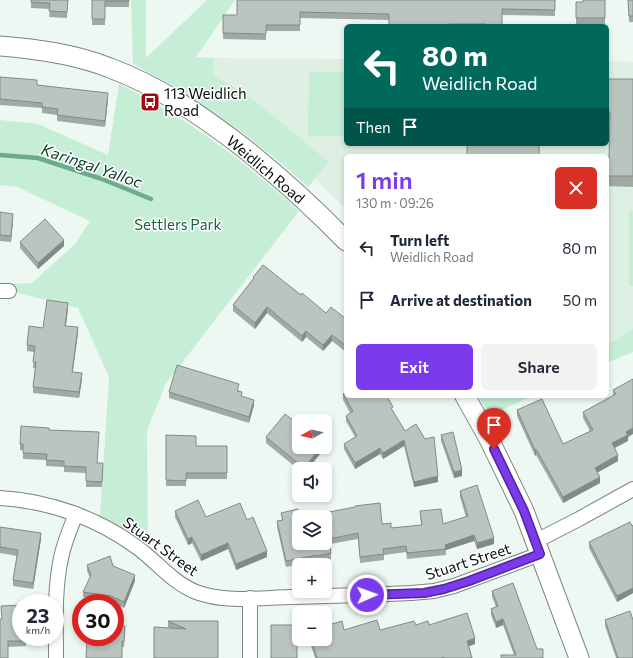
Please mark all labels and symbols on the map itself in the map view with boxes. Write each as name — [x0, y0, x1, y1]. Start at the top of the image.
place label: 113 Weidlich Road — [164, 84, 247, 119]
bus stop icon: 113 Weidlich Road — [139, 91, 161, 113]
street label: Weidlich Road — [223, 131, 309, 207]
water label: Karingal Yalloc — [39, 139, 145, 191]
park label: Settlers Park — [134, 215, 222, 233]
pin — [477, 408, 511, 449]
north arrow — [292, 414, 332, 454]
street label: Stuart Street — [120, 513, 202, 579]
street label: Stuart Street — [423, 539, 513, 583]
position arrow — [346, 574, 388, 616]
speed limit sign: 30 — [72, 594, 124, 646]

